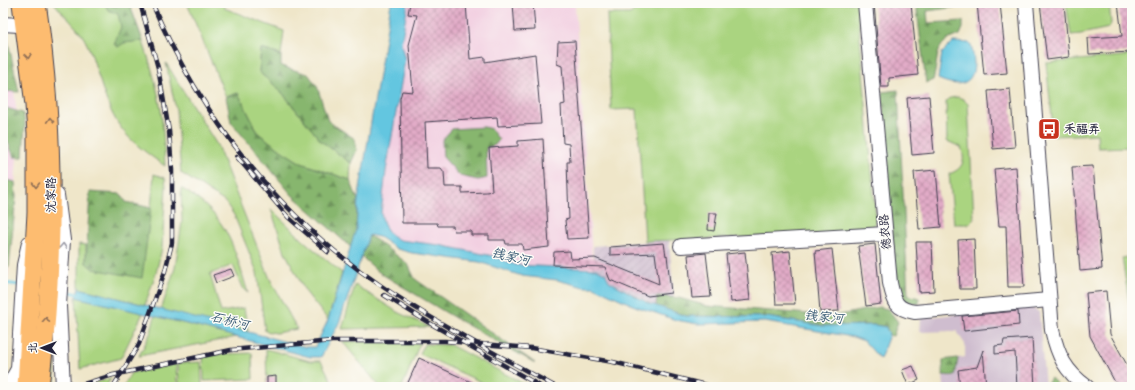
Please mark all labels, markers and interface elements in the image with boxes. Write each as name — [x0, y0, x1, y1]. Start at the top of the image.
one-way arrow — [23, 53, 32, 59]
bus stop icon: 禾福弄 — [1036, 116, 1062, 142]
one-way arrow — [45, 117, 54, 123]
place label: 禾福弄 — [1064, 122, 1100, 137]
street label: 沈家路 — [44, 177, 59, 213]
one-way arrow — [32, 182, 40, 188]
street label: 德农路 — [876, 213, 895, 251]
one-way arrow — [59, 243, 67, 249]
water label: 钱家河 — [490, 245, 534, 270]
water label: 钱家河 — [804, 307, 846, 327]
water label: 石桥河 — [209, 308, 253, 334]
one-way arrow — [41, 317, 50, 323]
north arrow — [22, 328, 62, 368]
text: 北 — [26, 343, 39, 354]

